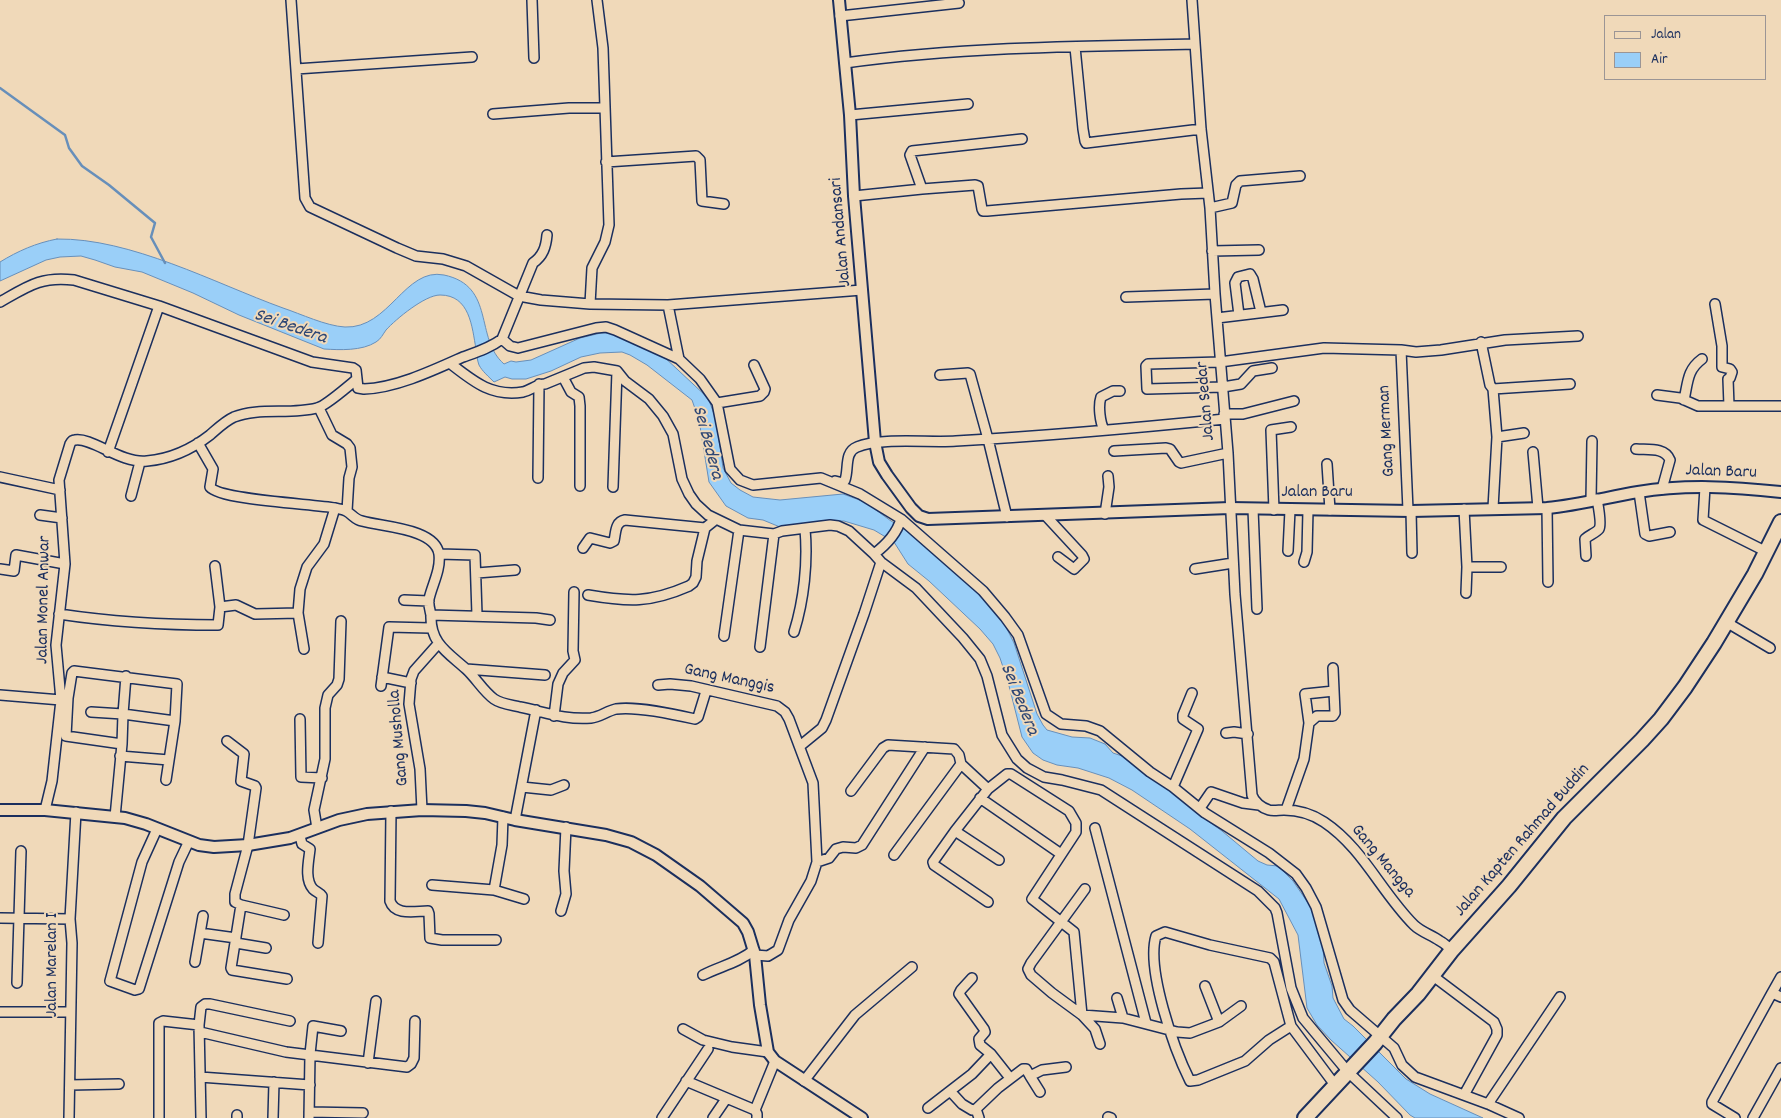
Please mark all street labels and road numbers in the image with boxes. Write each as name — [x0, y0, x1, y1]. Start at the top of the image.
street label: Jalan Andansari — [826, 177, 858, 287]
street label: Jalan Sedar — [1193, 360, 1221, 442]
street label: Gang Merman — [1375, 384, 1401, 478]
street label: Jalan Baru — [1685, 461, 1757, 485]
street label: Jalan Baru — [1281, 483, 1353, 505]
street label: Jalan Monel Anwar — [33, 536, 57, 664]
street label: Gang Manggis — [682, 660, 776, 700]
street label: Gang Musholla — [385, 689, 415, 787]
street label: Jalan Kapten Rahmad Buddin — [1451, 760, 1595, 922]
street label: Gang Mangga — [1345, 821, 1419, 903]
street label: Jalan Marelan I — [43, 913, 65, 1017]

